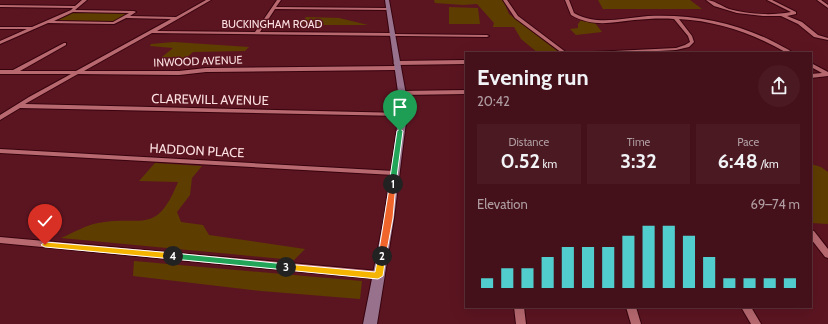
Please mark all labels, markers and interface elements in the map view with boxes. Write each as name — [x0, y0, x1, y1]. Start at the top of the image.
street label: BUCKINGHAM ROAD — [221, 17, 323, 31]
street label: INWOOD AVENUE — [153, 52, 243, 70]
text: Evening run — [477, 64, 589, 91]
button: share — [758, 65, 800, 107]
street label: CLAREWILL AVENUE — [151, 90, 269, 108]
pin — [383, 90, 417, 131]
text: 20:42 — [477, 93, 510, 109]
icon: arrive — [389, 96, 411, 118]
text: Distance — [509, 135, 549, 149]
text: Time — [627, 135, 650, 149]
text: Pace — [737, 135, 759, 149]
street label: HADDON PLACE — [149, 140, 245, 160]
text: 0.52 — [500, 149, 540, 173]
text: 3:32 — [620, 149, 657, 173]
text: 6:48 — [718, 149, 758, 173]
text: km — [540, 157, 557, 171]
text: /km — [758, 157, 779, 171]
pin: 1 — [383, 174, 403, 194]
text: 1 — [391, 177, 395, 191]
text: Elevation — [477, 196, 528, 212]
text: 69–74 m — [751, 196, 800, 212]
pin — [28, 204, 62, 245]
icon: check — [34, 210, 56, 232]
pin: 4 — [163, 246, 183, 266]
pin: 2 — [372, 246, 392, 266]
text: 4 — [170, 249, 176, 263]
text: 2 — [379, 249, 385, 263]
pin: 3 — [276, 257, 296, 277]
text: 3 — [283, 260, 289, 274]

